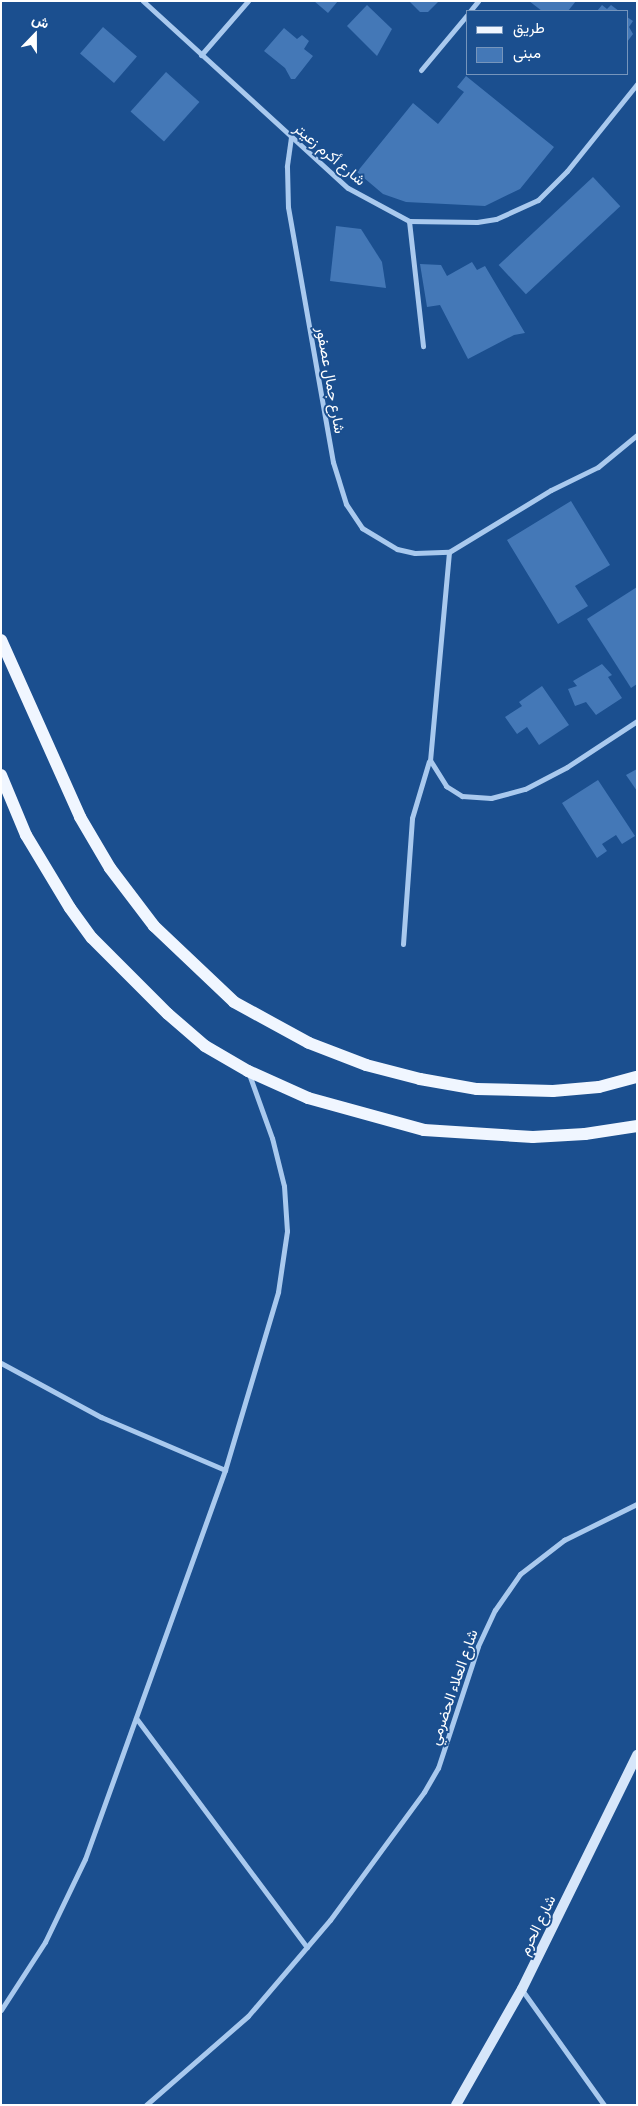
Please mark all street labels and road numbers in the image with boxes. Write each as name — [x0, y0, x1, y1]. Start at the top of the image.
street label: شارع أكرم زعيتر — [291, 119, 369, 189]
street label: شارع جمال عصفور — [313, 325, 349, 435]
street label: شارع العلاء الحضرمي — [425, 1627, 481, 1747]
street label: شارع الحرم — [515, 1892, 559, 1958]

